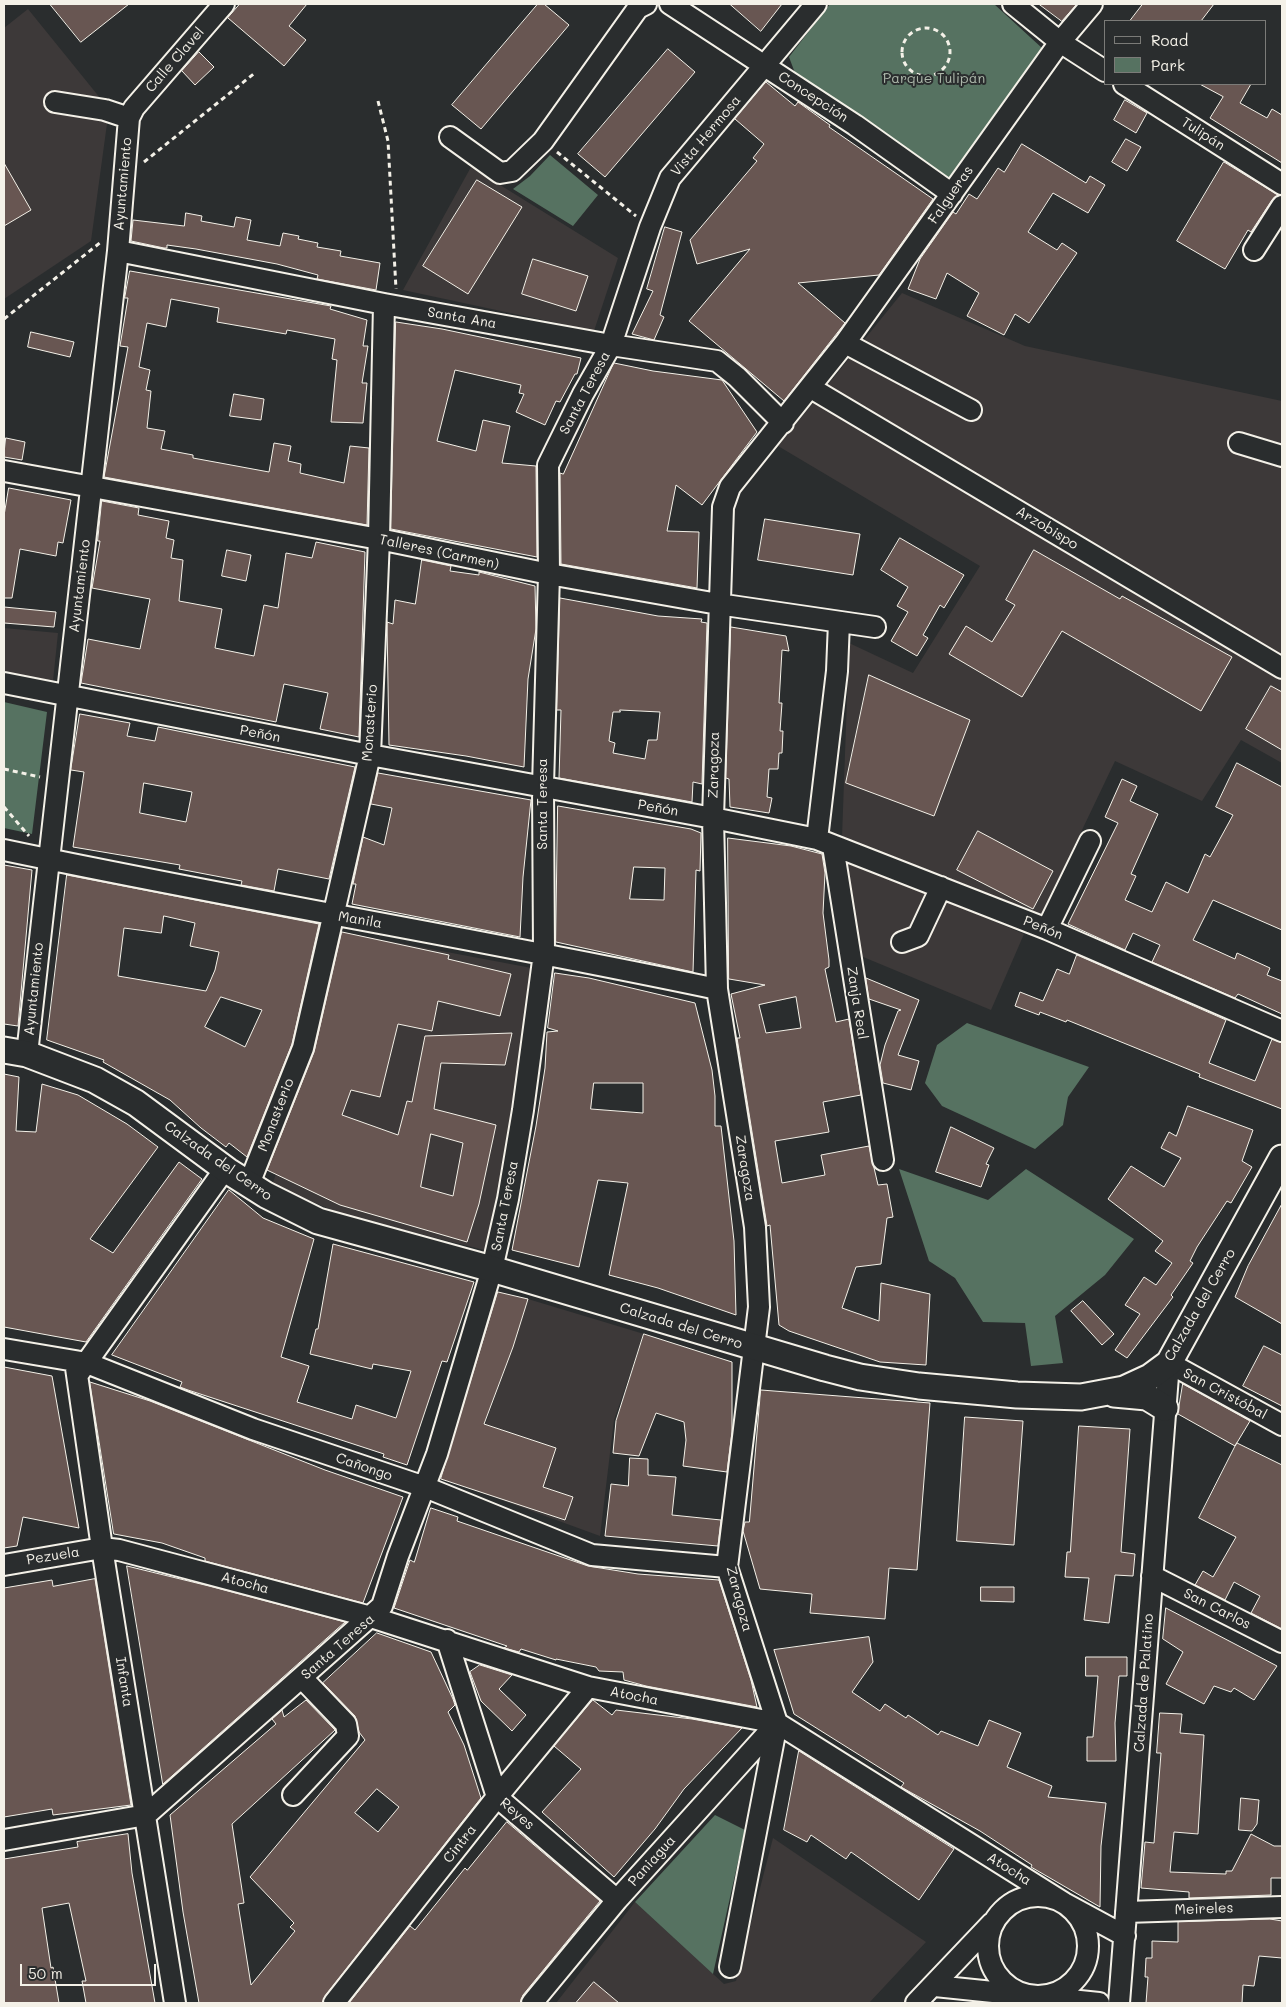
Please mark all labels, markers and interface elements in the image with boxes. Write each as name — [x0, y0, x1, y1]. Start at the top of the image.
legend — [1104, 20, 1266, 85]
street label: Calle Clavel — [142, 24, 208, 96]
text: Road — [1151, 30, 1188, 50]
text: Park — [1151, 55, 1185, 75]
street label: Concepción — [775, 68, 851, 126]
park label: Parque Tulipán — [883, 71, 985, 87]
street label: Vista Hermosa — [667, 92, 745, 180]
street label: Tulipán — [1178, 114, 1228, 154]
street label: Ayuntamiento — [111, 137, 135, 231]
street label: Falgueras — [925, 163, 977, 227]
street label: Santa Ana — [426, 304, 498, 332]
street label: Santa Teresa — [556, 349, 614, 437]
street label: Arzobispo — [1013, 503, 1081, 553]
street label: Talleres (Carmen) — [378, 531, 500, 573]
street label: Ayuntamiento — [66, 539, 94, 633]
street label: Monasterio — [359, 684, 381, 762]
street label: Peñón — [238, 722, 282, 746]
street label: Zaragoza — [705, 731, 723, 799]
street label: Santa Teresa — [535, 758, 551, 850]
street label: Peñón — [636, 796, 680, 820]
street label: Manila — [337, 908, 383, 932]
street label: Peñón — [1021, 913, 1065, 943]
street label: Ayuntamiento — [21, 942, 47, 1036]
street label: Zanja Real — [843, 965, 871, 1041]
street label: Monasterio — [254, 1076, 298, 1154]
street label: Calzada del Cerro — [161, 1118, 275, 1204]
street label: Zaragoza — [731, 1134, 759, 1202]
street label: Santa Teresa — [488, 1160, 522, 1252]
street label: Calzada del Cerro — [1161, 1246, 1239, 1364]
street label: Calzada del Cerro — [618, 1299, 744, 1353]
street label: San Cristóbal — [1180, 1365, 1270, 1423]
street label: Cañongo — [333, 1449, 395, 1485]
street label: Pezuela — [25, 1544, 81, 1568]
street label: Zaragoza — [722, 1565, 756, 1633]
street label: Atocha — [219, 1569, 271, 1597]
street label: San Carlos — [1181, 1585, 1253, 1633]
street label: Santa Teresa — [298, 1611, 378, 1683]
street label: Calzada de Palatino — [1131, 1613, 1157, 1753]
street label: Infanta — [112, 1656, 136, 1708]
street label: Atocha — [608, 1683, 660, 1709]
street label: Reyes — [496, 1794, 538, 1834]
street label: Cintra — [440, 1822, 480, 1866]
street label: Paniagua — [625, 1832, 679, 1890]
street label: Atocha — [984, 1849, 1034, 1889]
street label: Meireles — [1174, 1900, 1234, 1918]
scale bar — [22, 1954, 159, 1986]
text: 50 m — [28, 1963, 63, 1983]

